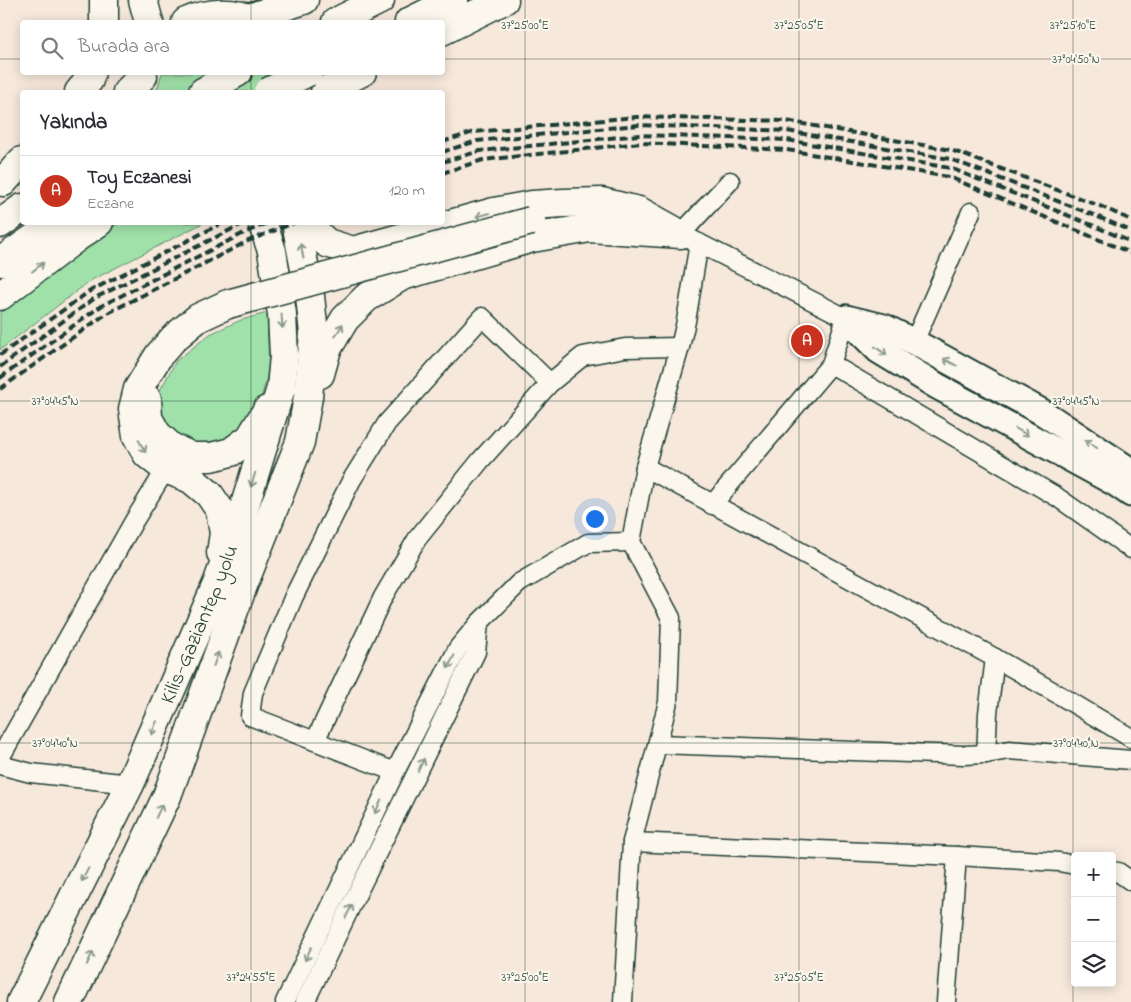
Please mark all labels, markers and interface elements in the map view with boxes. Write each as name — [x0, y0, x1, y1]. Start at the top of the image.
text: 37°25'00"E — [501, 17, 549, 35]
text: 37°25'05"E — [774, 17, 824, 35]
text: 37°25'10"E — [1050, 17, 1096, 35]
search box — [20, 20, 445, 75]
icon: search — [38, 34, 66, 62]
text: Burada ara — [78, 34, 170, 61]
text: 37°04'50"N — [1052, 51, 1100, 69]
text: Yakında — [40, 108, 107, 138]
text: Toy Eczanesi — [87, 165, 191, 192]
text: A — [51, 179, 61, 203]
text: 120 m — [389, 179, 425, 203]
text: Eczane — [87, 192, 134, 216]
one-way arrow — [476, 211, 492, 220]
one-way arrow — [296, 244, 306, 260]
one-way arrow — [32, 261, 45, 272]
one-way arrow — [278, 313, 287, 329]
pin: A — [791, 322, 823, 360]
one-way arrow — [334, 324, 344, 338]
one-way arrow — [874, 346, 888, 356]
one-way arrow — [943, 357, 958, 367]
text: 37°04'45"N — [31, 393, 79, 411]
text: 37°04'45"N — [1052, 393, 1100, 411]
one-way arrow — [1014, 428, 1029, 437]
one-way arrow — [138, 439, 148, 453]
one-way arrow — [1084, 439, 1098, 449]
one-way arrow — [248, 471, 258, 487]
your location — [582, 506, 608, 532]
street label: Kilis-Gaziantep yolu — [154, 541, 247, 709]
one-way arrow — [212, 652, 221, 667]
one-way arrow — [446, 654, 455, 669]
one-way arrow — [149, 720, 159, 735]
text: 37°04'40"N — [32, 735, 78, 753]
text: 37°04'40"N — [1053, 735, 1099, 753]
one-way arrow — [417, 758, 426, 773]
one-way arrow — [373, 799, 382, 814]
one-way arrow — [155, 804, 165, 819]
map controls — [1071, 852, 1116, 987]
button: + — [1071, 852, 1116, 897]
one-way arrow — [80, 867, 89, 882]
button: − — [1071, 897, 1116, 942]
one-way arrow — [345, 904, 354, 919]
button: layers — [1071, 942, 1116, 987]
one-way arrow — [303, 946, 312, 961]
one-way arrow — [86, 951, 95, 966]
text: 37°24'55"E — [226, 969, 276, 987]
text: 37°25'00"E — [501, 969, 549, 987]
text: 37°25'05"E — [774, 969, 824, 987]

